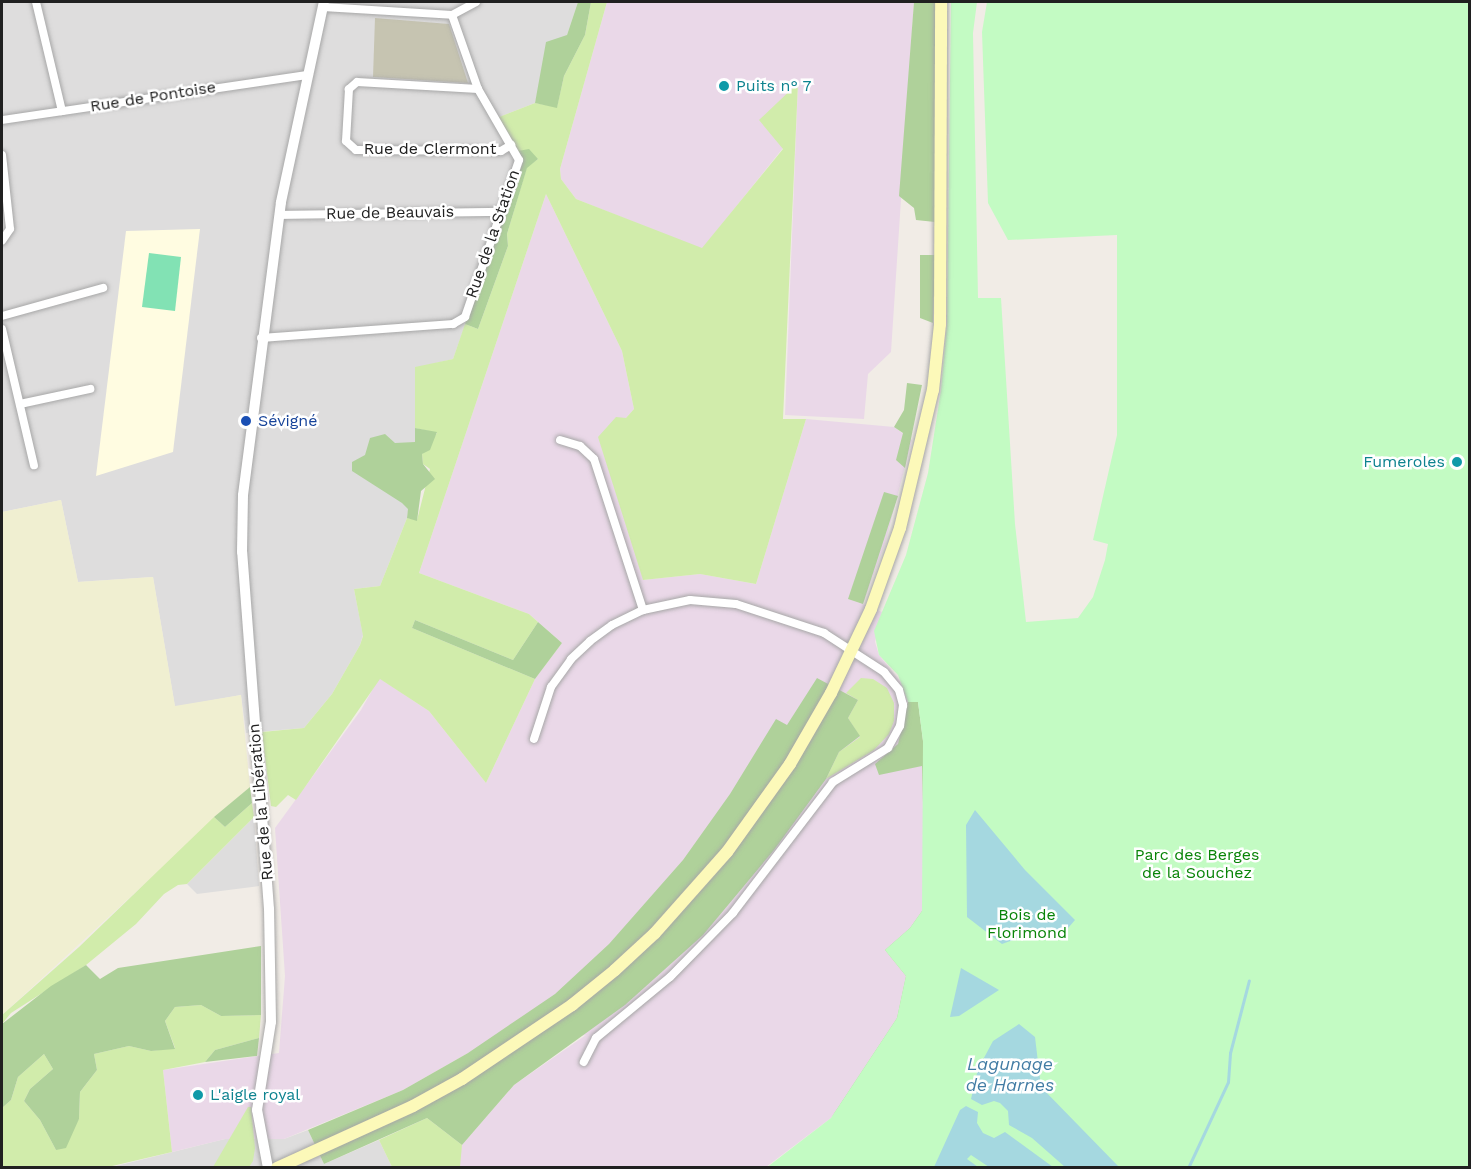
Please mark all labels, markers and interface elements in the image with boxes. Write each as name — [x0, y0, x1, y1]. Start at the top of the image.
place label: Puits n° 7 — [736, 76, 812, 96]
street label: Rue de Pontoise — [89, 78, 217, 116]
marker: Puits n° 7 — [717, 79, 731, 93]
street label: Rue de Clermont — [364, 139, 496, 159]
street label: Rue de la Station — [462, 167, 524, 301]
street label: Rue de Beauvais — [326, 202, 454, 224]
place label: Sévigné — [258, 411, 317, 431]
marker: Sévigné — [239, 414, 253, 428]
place label: Fumeroles — [1363, 452, 1445, 472]
marker: Fumeroles — [1450, 455, 1464, 469]
street label: Rue de la Libération — [245, 723, 277, 881]
park label: Parc des Berges de la Souchez — [1135, 845, 1259, 883]
park label: Bois de Florimond — [987, 905, 1067, 943]
water label: Lagunage de Harnes — [966, 1054, 1054, 1096]
place label: L'aigle royal — [210, 1085, 300, 1105]
marker: L'aigle royal — [191, 1088, 205, 1102]

